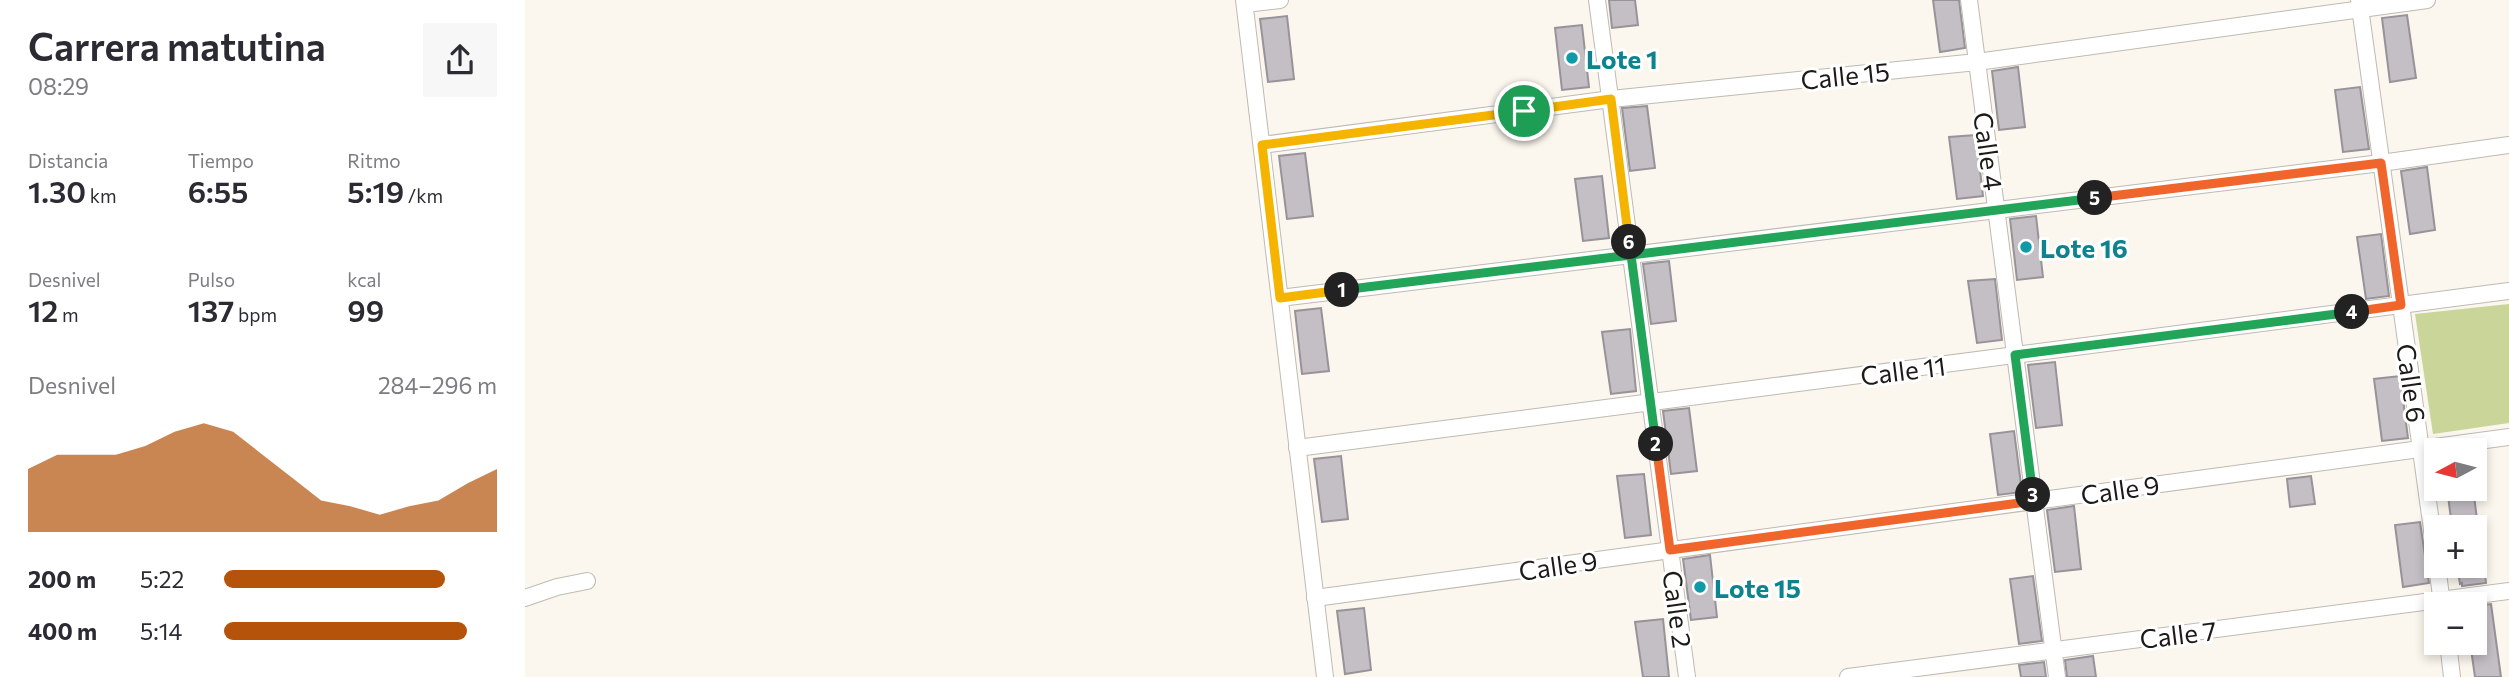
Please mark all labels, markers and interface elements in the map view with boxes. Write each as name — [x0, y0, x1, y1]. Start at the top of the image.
text: Carrera matutina — [28, 22, 326, 69]
button: share — [423, 23, 497, 97]
place label: Lote 1 — [1586, 43, 1658, 74]
marker: Lote 1 — [1564, 50, 1580, 66]
street label: Calle 15 — [1799, 55, 1891, 95]
text: 08:29 — [28, 72, 89, 100]
pin — [1494, 81, 1554, 141]
icon: arrive — [1505, 92, 1543, 130]
street label: Calle 4 — [1968, 110, 2010, 192]
text: Distancia — [28, 149, 108, 172]
text: Tiempo — [188, 149, 254, 172]
text: Ritmo — [347, 149, 401, 172]
text: 1.30 — [28, 172, 86, 209]
text: 6:55 — [188, 172, 249, 209]
text: 5:19 — [347, 172, 404, 209]
pin: 5 — [2077, 180, 2113, 216]
text: km — [86, 184, 117, 207]
text: /km — [404, 184, 443, 207]
text: 5 — [2089, 186, 2100, 209]
pin: 6 — [1611, 224, 1647, 260]
text: 6 — [1623, 230, 1634, 253]
place label: Lote 16 — [2040, 232, 2128, 263]
marker: Lote 16 — [2018, 239, 2034, 255]
text: Desnivel — [28, 268, 101, 291]
text: Pulso — [188, 268, 235, 291]
text: kcal — [347, 268, 381, 291]
pin: 1 — [1325, 272, 1359, 308]
text: 1 — [1337, 278, 1346, 301]
text: 12 — [28, 291, 58, 328]
text: 137 — [188, 291, 234, 328]
text: 99 — [347, 291, 384, 328]
pin: 4 — [2335, 294, 2369, 330]
text: 4 — [2346, 300, 2357, 323]
text: m — [58, 303, 78, 326]
text: bpm — [234, 303, 277, 326]
street label: Calle 6 — [2391, 342, 2433, 424]
street label: Calle 11 — [1859, 349, 1947, 391]
text: Desnivel — [28, 371, 116, 399]
text: 284–296 m — [378, 371, 497, 399]
pin: 2 — [1639, 426, 1673, 462]
text: 2 — [1650, 432, 1661, 455]
north arrow — [2424, 438, 2487, 500]
map controls — [2424, 438, 2487, 655]
street label: Calle 9 — [2079, 468, 2161, 510]
pin: 3 — [2015, 477, 2051, 512]
text: 3 — [2027, 483, 2038, 506]
button: + — [2424, 515, 2487, 578]
street label: Calle 9 — [1517, 544, 1599, 586]
text: 200 m — [28, 565, 96, 593]
text: 5:22 — [140, 565, 184, 593]
street label: Calle 2 — [1657, 568, 1699, 650]
place label: Lote 15 — [1714, 572, 1801, 603]
marker: Lote 15 — [1692, 579, 1708, 595]
button: − — [2424, 592, 2487, 655]
street label: Calle 7 — [2138, 614, 2218, 654]
text: 400 m — [28, 617, 97, 645]
text: 5:14 — [140, 617, 182, 645]

